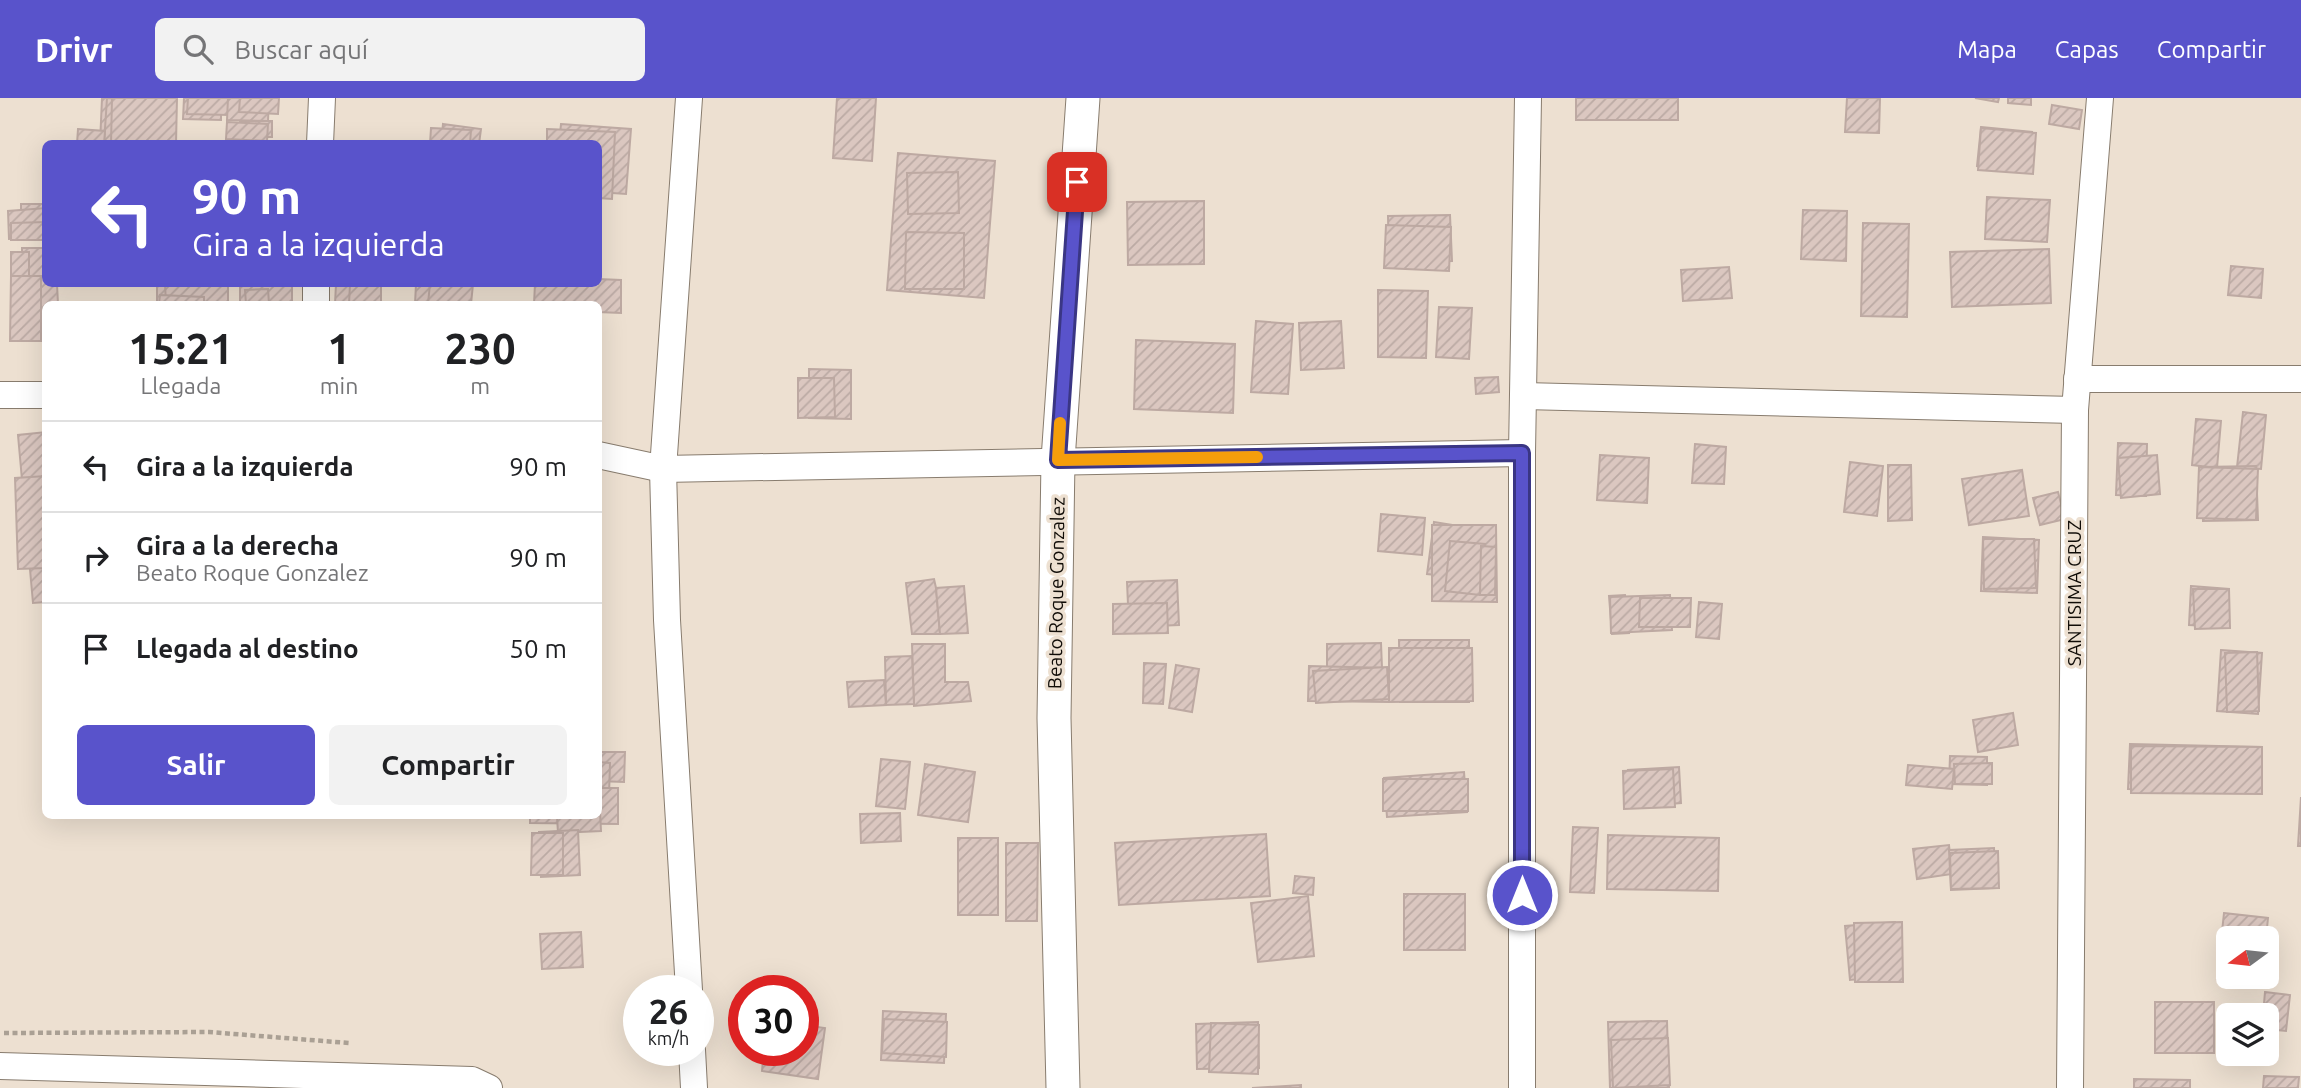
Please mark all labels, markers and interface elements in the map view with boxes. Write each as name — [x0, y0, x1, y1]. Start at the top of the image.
search box — [155, 18, 645, 81]
icon: search — [179, 30, 217, 68]
text: Drivr — [35, 31, 113, 68]
text: Buscar aquí — [235, 35, 368, 64]
text: Mapa — [1957, 36, 2017, 63]
text: Capas — [2055, 36, 2119, 63]
text: Compartir — [2157, 36, 2266, 63]
pin — [1047, 152, 1107, 212]
icon: arrive — [1058, 163, 1096, 201]
icon: left — [77, 168, 168, 259]
text: 90 m — [192, 168, 301, 223]
text: Gira a la izquierda — [192, 226, 445, 262]
text: 15:21 — [128, 325, 233, 372]
text: 1 — [327, 325, 351, 372]
text: 230 — [445, 325, 516, 372]
text: Llegada — [140, 373, 221, 398]
text: min — [320, 373, 358, 398]
text: m — [470, 373, 490, 398]
icon: left — [77, 448, 115, 486]
text: Gira a la izquierda — [136, 452, 354, 481]
text: 90 m — [509, 452, 567, 481]
street label: Beato Roque Gonzalez — [1043, 496, 1069, 689]
street label: SANTISIMA CRUZ — [2063, 519, 2085, 666]
text: Gira a la derecha — [136, 531, 339, 560]
icon: right — [77, 539, 115, 577]
text: 90 m — [509, 543, 567, 572]
text: Beato Roque Gonzalez — [136, 560, 369, 585]
icon: arrive — [77, 630, 115, 668]
text: Llegada al destino — [136, 634, 359, 663]
text: 50 m — [509, 634, 567, 663]
button: Salir — [77, 725, 315, 805]
button: Compartir — [329, 725, 567, 805]
position arrow — [1485, 858, 1559, 932]
north arrow — [2216, 926, 2278, 989]
map controls — [2216, 926, 2279, 1066]
speed limit sign: 30 — [728, 975, 819, 1066]
text: 26 — [649, 991, 688, 1031]
button: layers — [2216, 1003, 2279, 1066]
text: km/h — [648, 1028, 689, 1048]

